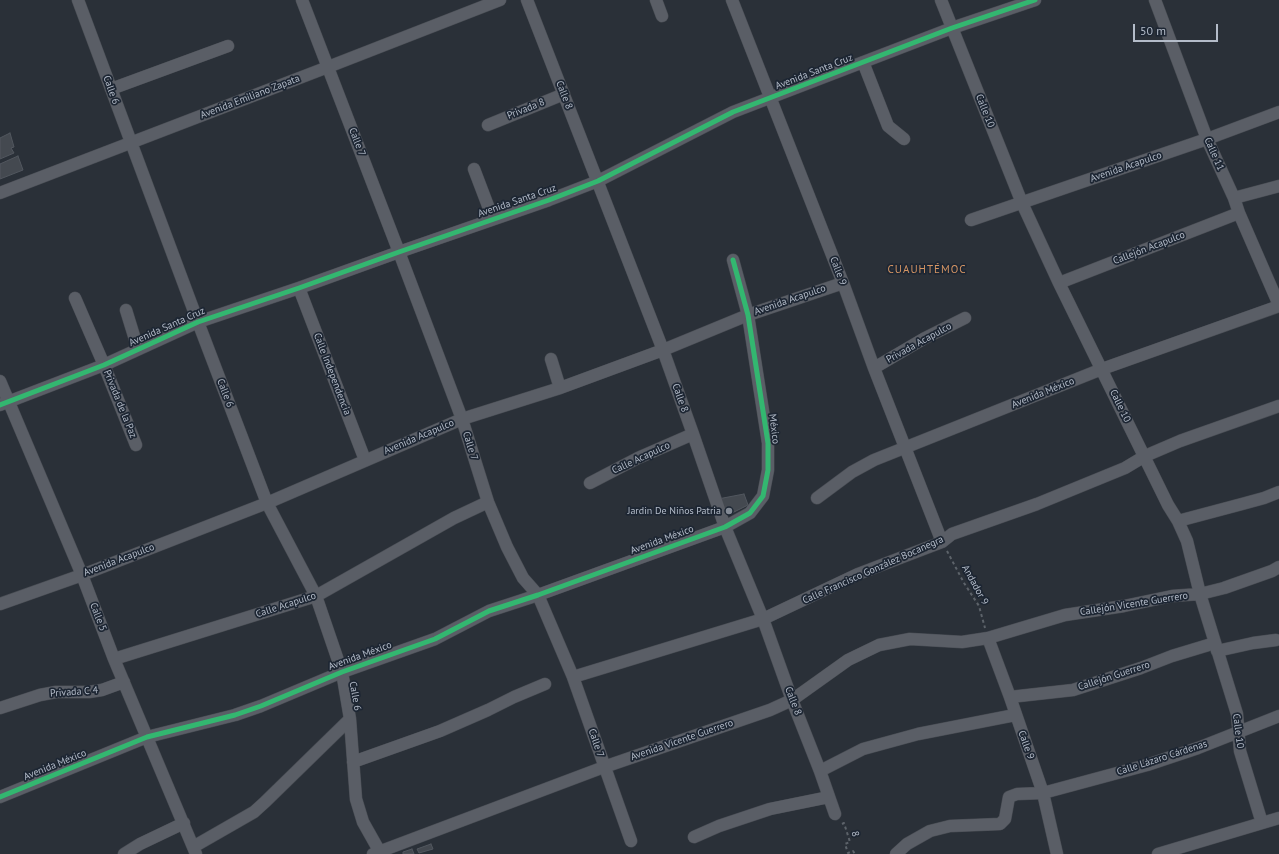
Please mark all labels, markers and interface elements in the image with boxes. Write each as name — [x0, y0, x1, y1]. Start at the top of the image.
scale bar — [1135, 16, 1220, 42]
text: 50 m — [1140, 23, 1166, 38]
street label: Avenida Santa Cruz — [774, 52, 854, 92]
street label: Avenida Emiliano Zapata — [199, 72, 301, 122]
street label: Calle 6 — [100, 74, 122, 106]
street label: Calle 8 — [553, 79, 575, 111]
street label: Calle 10 — [973, 93, 997, 129]
street label: Privada 8 — [505, 96, 547, 122]
street label: Calle 7 — [346, 126, 368, 158]
street label: Calle 11 — [1201, 136, 1227, 172]
street label: Avenida Acapulco — [1089, 149, 1163, 185]
street label: Avenida Santa Cruz — [476, 182, 558, 220]
street label: Callejón Acapulco — [1111, 229, 1187, 267]
street label: Calle 9 — [827, 255, 849, 287]
district label: CUAUHTÉMOC — [888, 263, 966, 277]
street label: Avenida Acapulco — [753, 282, 827, 318]
street label: Avenida Santa Cruz — [127, 305, 207, 349]
street label: Privada Acapulco — [884, 320, 954, 366]
street label: Calle Independencia — [311, 331, 353, 417]
street label: Privada de la Paz — [101, 368, 139, 440]
street label: Avenida México — [1010, 375, 1076, 411]
street label: Calle 6 — [214, 377, 236, 409]
street label: Calle 8 — [669, 382, 691, 414]
street label: Calle 10 — [1107, 388, 1133, 424]
street label: México — [766, 413, 782, 445]
street label: Avenida Acapulco — [382, 417, 456, 457]
street label: Calle 7 — [460, 430, 480, 462]
street label: Calle Acapulco — [610, 439, 672, 477]
place label: Jardin De Niños Patria — [627, 505, 721, 517]
marker: Jardin De Niños Patria — [724, 506, 734, 516]
street label: Avenida México — [629, 523, 695, 557]
street label: Calle Francisco González Bocanegra — [801, 533, 945, 607]
street label: Avenida Acapulco — [82, 541, 156, 579]
street label: Andador 9 — [959, 563, 991, 607]
street label: Calle Acapulco — [254, 590, 318, 620]
street label: Callejón Vicente Guerrero — [1079, 590, 1189, 618]
street label: Calle 5 — [87, 601, 109, 633]
street label: Avenida México — [327, 639, 393, 673]
street label: Callejón Guerrero — [1077, 659, 1151, 693]
street label: Calle 6 — [347, 680, 363, 712]
street label: Privada C 4 — [50, 684, 98, 700]
street label: Calle 8 — [782, 685, 804, 717]
street label: Calle 10 — [1230, 713, 1246, 749]
street label: Avenida Vicente Guerrero — [629, 717, 735, 763]
street label: Calle 7 — [586, 727, 606, 759]
street label: Calle 9 — [1015, 729, 1037, 761]
street label: Calle Lázaro Cárdenas — [1115, 738, 1209, 778]
street label: Avenida México — [22, 747, 88, 783]
street label: 8 — [849, 830, 861, 838]

